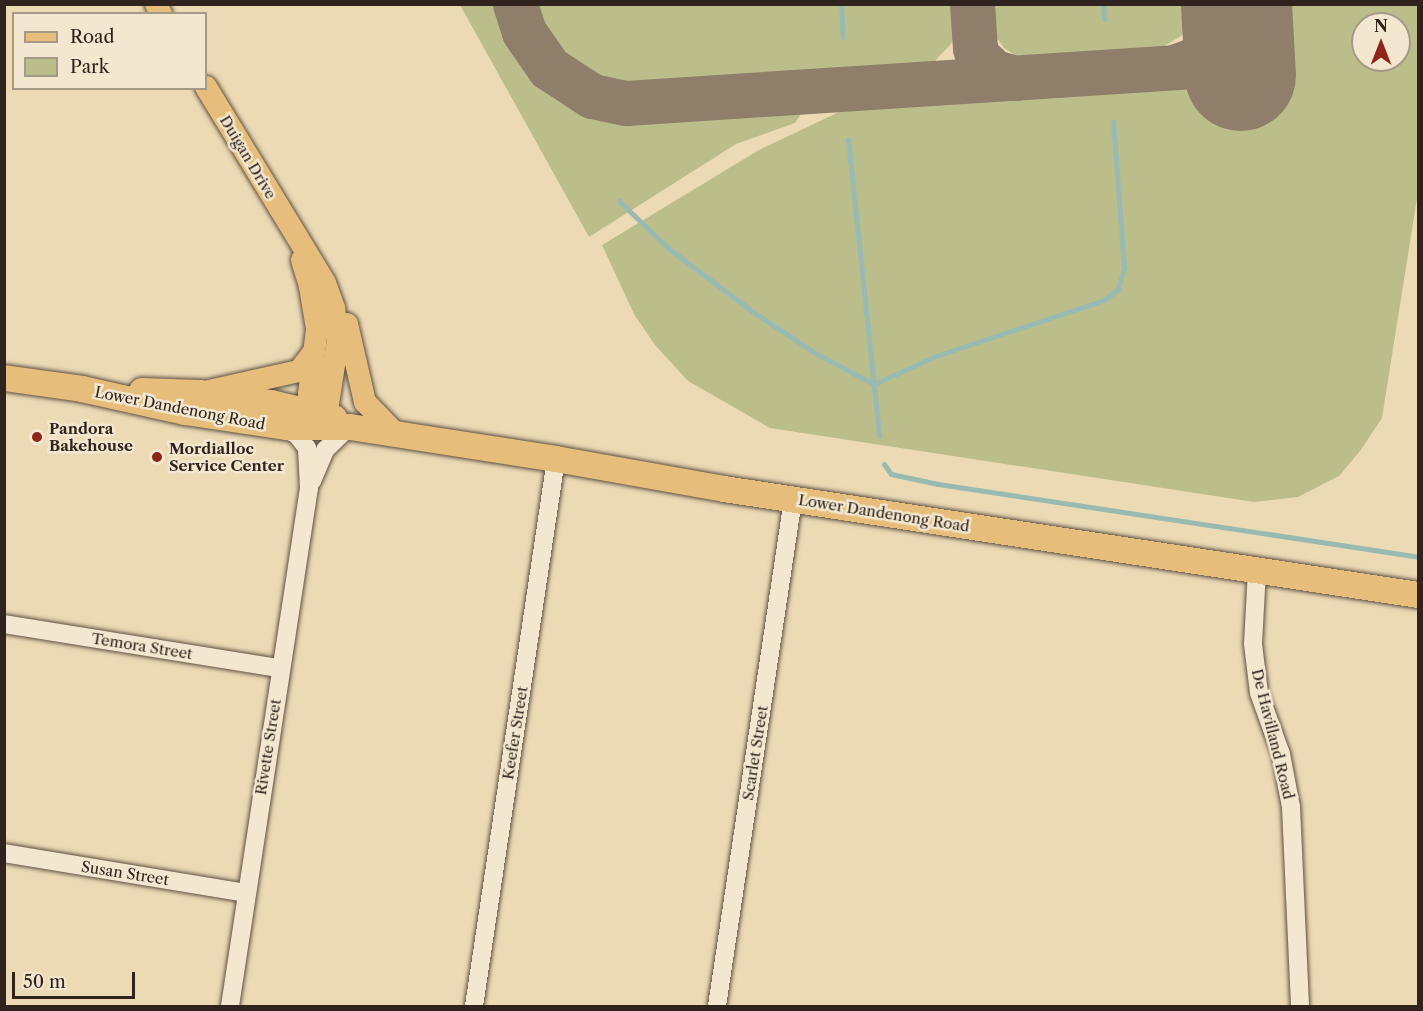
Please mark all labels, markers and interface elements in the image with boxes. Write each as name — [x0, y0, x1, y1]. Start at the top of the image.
legend — [12, 12, 207, 90]
north arrow — [1351, 12, 1411, 72]
text: N — [1374, 16, 1388, 36]
text: Road — [70, 26, 115, 48]
text: Park — [70, 56, 109, 78]
street label: Duigan Drive — [216, 112, 280, 202]
street label: Lower Dandenong Road — [93, 383, 267, 433]
place label: Pandora Bakehouse — [49, 419, 133, 454]
marker: Pandora Bakehouse — [30, 430, 44, 444]
place label: Mordialloc Service Center — [169, 439, 284, 474]
marker: Mordialloc Service Center — [150, 450, 164, 464]
street label: Lower Dandenong Road — [797, 491, 971, 535]
street label: Temora Street — [90, 629, 194, 663]
street label: De Havilland Road — [1248, 667, 1298, 801]
street label: Keefer Street — [499, 685, 531, 781]
street label: Rivette Street — [252, 698, 284, 796]
street label: Scarlet Street — [739, 704, 771, 802]
street label: Susan Street — [80, 857, 170, 889]
scale bar — [15, 960, 138, 998]
text: 50 m — [23, 971, 66, 993]

